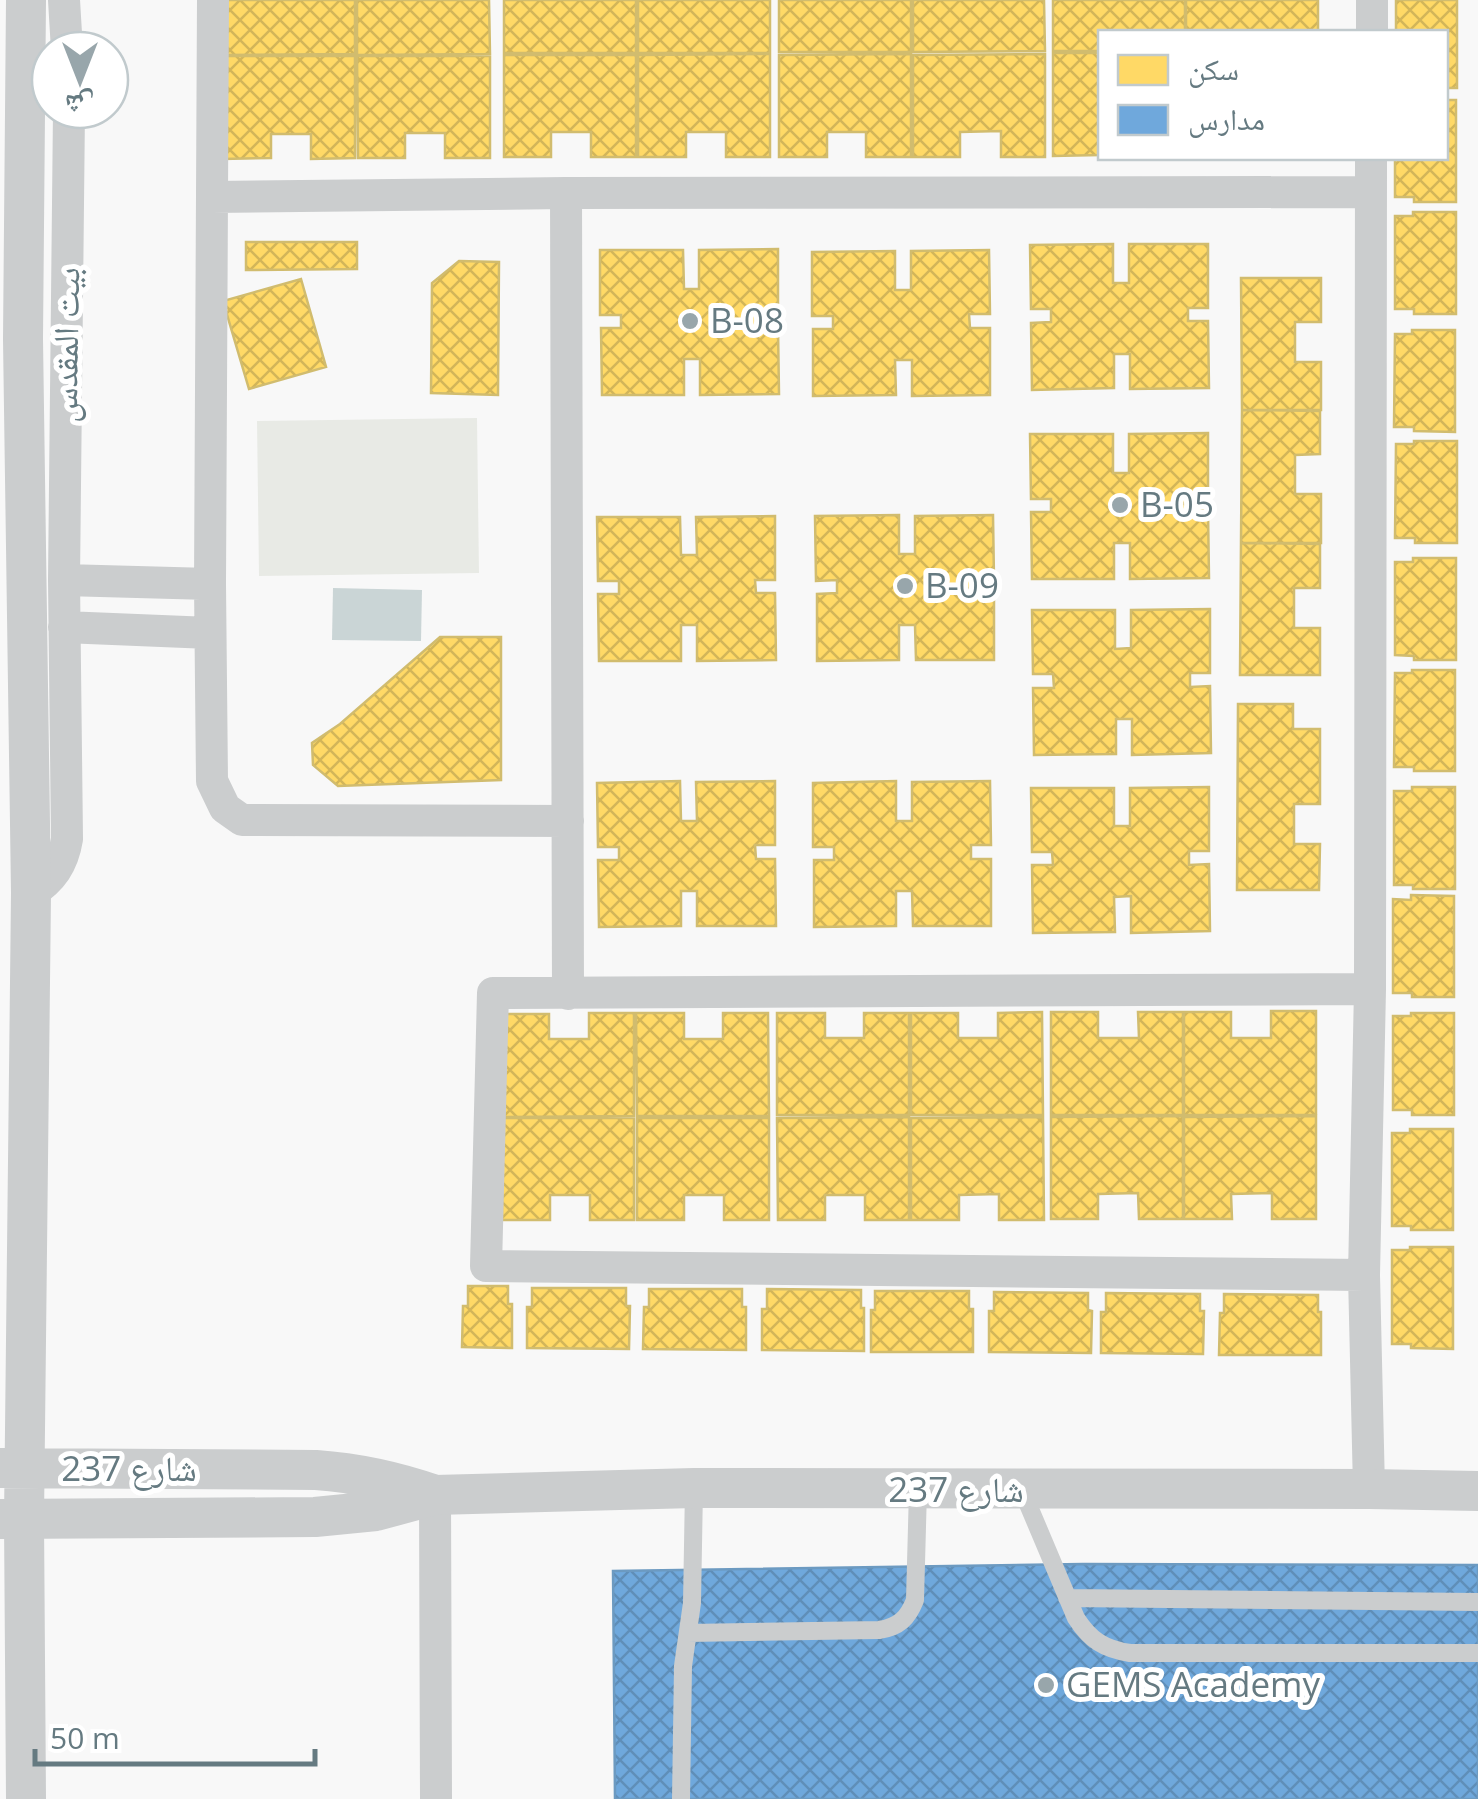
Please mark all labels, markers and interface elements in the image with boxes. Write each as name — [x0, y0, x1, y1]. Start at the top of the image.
north arrow — [30, 30, 130, 130]
legend — [1098, 30, 1448, 160]
text: سكن — [1188, 48, 1239, 89]
text: ش — [65, 87, 95, 125]
text: مدارس — [1188, 98, 1265, 139]
street label: بيت المقدس — [40, 267, 89, 423]
place label: B-08 — [710, 296, 784, 343]
marker: B-08 — [679, 310, 701, 332]
place label: B-05 — [1140, 480, 1214, 527]
marker: B-05 — [1109, 494, 1131, 516]
place label: B-09 — [925, 561, 999, 608]
marker: B-09 — [894, 575, 916, 597]
street label: شارع 237 — [61, 1444, 197, 1491]
street label: شارع 237 — [888, 1465, 1024, 1512]
place label: GEMS Academy — [1066, 1660, 1320, 1707]
marker: GEMS Academy — [1035, 1674, 1057, 1696]
scale bar — [35, 1704, 315, 1766]
text: 50 m — [50, 1717, 120, 1758]

